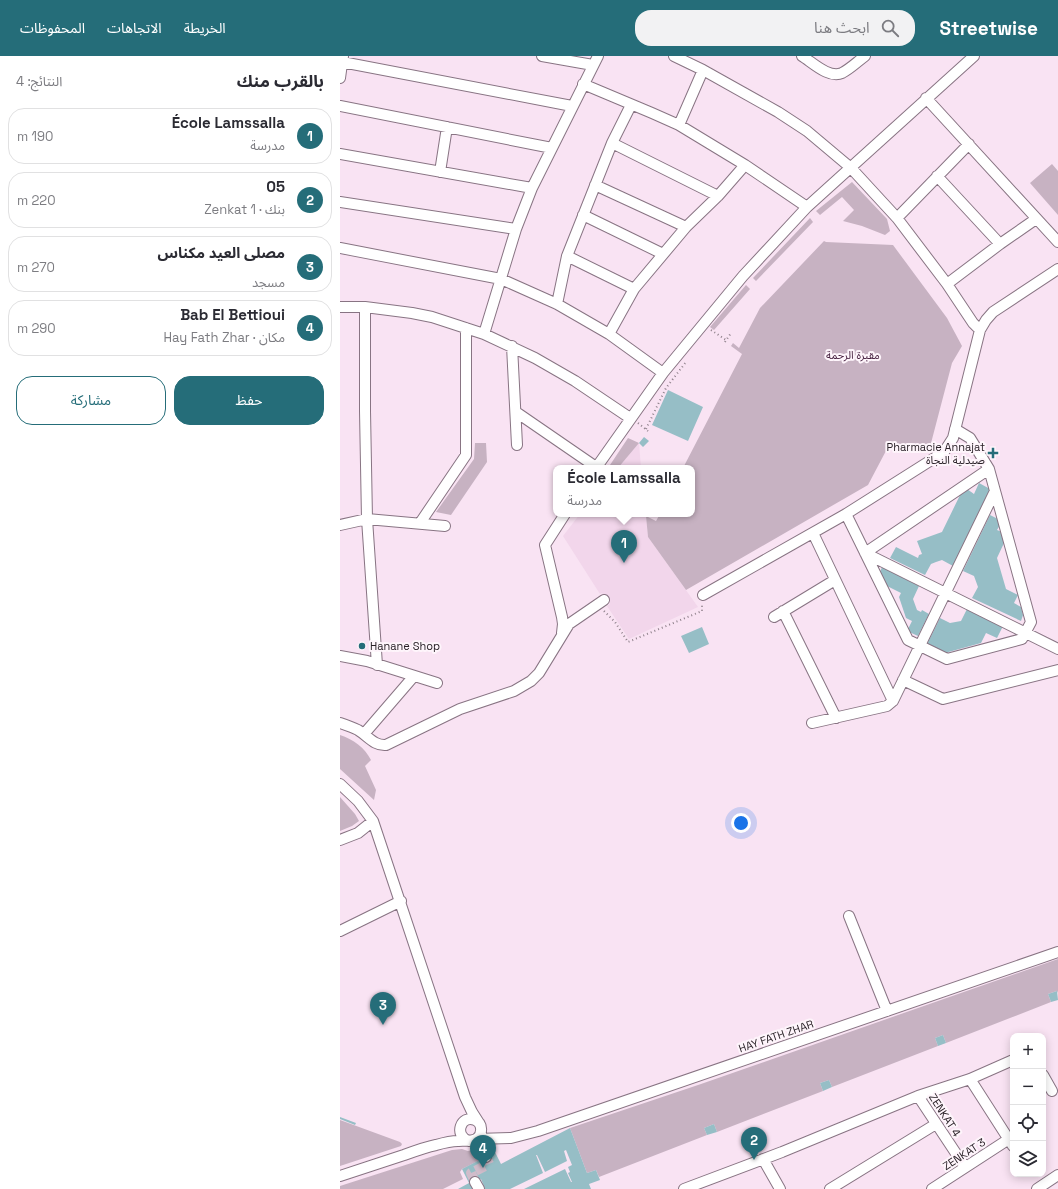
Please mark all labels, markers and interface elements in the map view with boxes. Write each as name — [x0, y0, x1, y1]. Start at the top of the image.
search box — [635, 10, 915, 46]
text: Streetwise — [939, 16, 1038, 41]
icon: search — [879, 17, 901, 39]
text: ابحث هنا — [814, 18, 869, 37]
text: المحفوظات — [20, 19, 85, 37]
text: الاتجاهات — [107, 19, 162, 37]
text: الخريطة — [184, 19, 226, 37]
text: بالقرب منك — [237, 70, 324, 92]
text: النتائج: 4 — [16, 73, 62, 90]
text: École Lamssalla — [172, 113, 285, 132]
text: 190 m — [17, 128, 53, 145]
text: 1 — [307, 128, 313, 145]
text: مدرسة — [250, 137, 285, 154]
text: 05 — [266, 177, 285, 196]
text: 220 m — [17, 192, 56, 209]
text: 2 — [306, 192, 314, 209]
text: بنك · Zenkat 1 — [204, 201, 285, 218]
text: مصلى العيد مكناس — [157, 243, 285, 262]
text: 270 m — [17, 259, 55, 276]
text: 3 — [306, 259, 314, 276]
text: مسجد — [252, 274, 285, 291]
text: Bab El Bettioui — [180, 305, 285, 324]
text: 290 m — [17, 320, 56, 337]
text: 4 — [306, 320, 314, 337]
text: مكان · Hay Fath Zhar — [164, 329, 285, 346]
park label: مقبرة الرحمة — [826, 348, 880, 362]
button: مشاركة — [16, 376, 166, 425]
button: حفظ — [174, 376, 324, 425]
place label: Pharmacie Annajat صيدلية النجاة — [887, 440, 985, 467]
marker: Pharmacie Annajat صيدلية النجاة — [988, 448, 998, 458]
popup — [553, 465, 695, 517]
text: École Lamssalla — [567, 468, 681, 487]
text: مدرسة — [567, 492, 602, 509]
pin: 1 — [611, 530, 637, 563]
place label: Hanane Shop — [370, 639, 440, 653]
marker: Hanane Shop — [357, 641, 367, 651]
your location — [731, 813, 751, 833]
pin: 3 — [370, 992, 396, 1025]
street label: HAY FATH ZHAR — [737, 1017, 815, 1055]
map controls — [1010, 1033, 1046, 1177]
button: + — [1010, 1033, 1046, 1069]
button: − — [1010, 1069, 1046, 1105]
street label: ZENKAT 4 — [926, 1091, 964, 1139]
button: locate — [1010, 1105, 1046, 1141]
pin: 2 — [741, 1127, 767, 1160]
pin: 4 — [470, 1135, 496, 1168]
street label: ZENKAT 3 — [940, 1135, 988, 1173]
button: layers — [1010, 1141, 1046, 1177]

